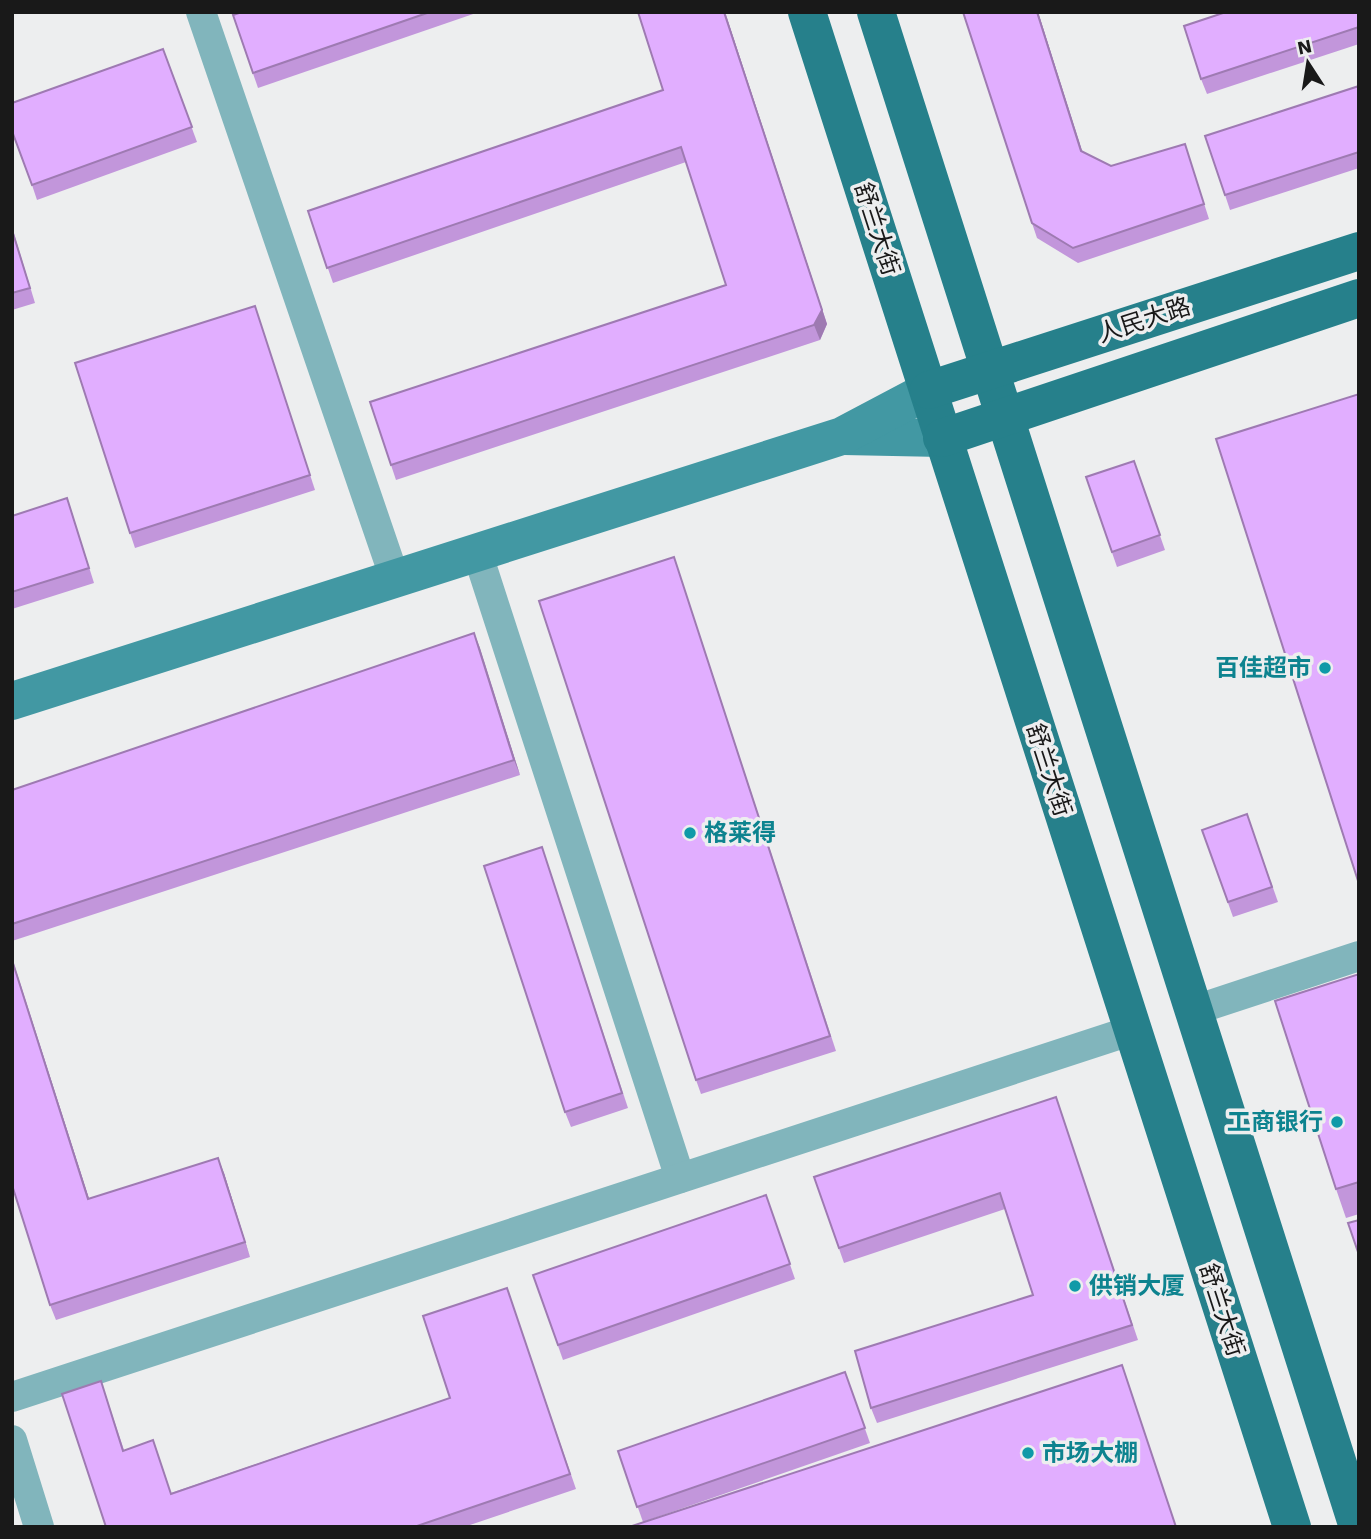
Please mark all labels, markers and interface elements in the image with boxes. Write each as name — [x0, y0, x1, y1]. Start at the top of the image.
north arrow — [1273, 28, 1343, 98]
text: N — [1295, 34, 1314, 60]
street label: 舒兰大街 — [849, 179, 905, 279]
street label: 人民大路 — [1094, 292, 1194, 348]
place label: 百佳超市 — [1215, 654, 1311, 682]
marker: 百佳超市 — [1317, 660, 1333, 676]
street label: 舒兰大街 — [1021, 720, 1077, 820]
place label: 格莱得 — [704, 819, 776, 847]
marker: 格莱得 — [682, 825, 698, 841]
place label: 工商银行 — [1227, 1108, 1323, 1136]
marker: 工商银行 — [1329, 1114, 1345, 1130]
street label: 舒兰大街 — [1194, 1260, 1250, 1360]
place label: 供销大厦 — [1089, 1272, 1185, 1300]
marker: 供销大厦 — [1067, 1278, 1083, 1294]
place label: 市场大棚 — [1042, 1439, 1138, 1467]
marker: 市场大棚 — [1020, 1445, 1036, 1461]

